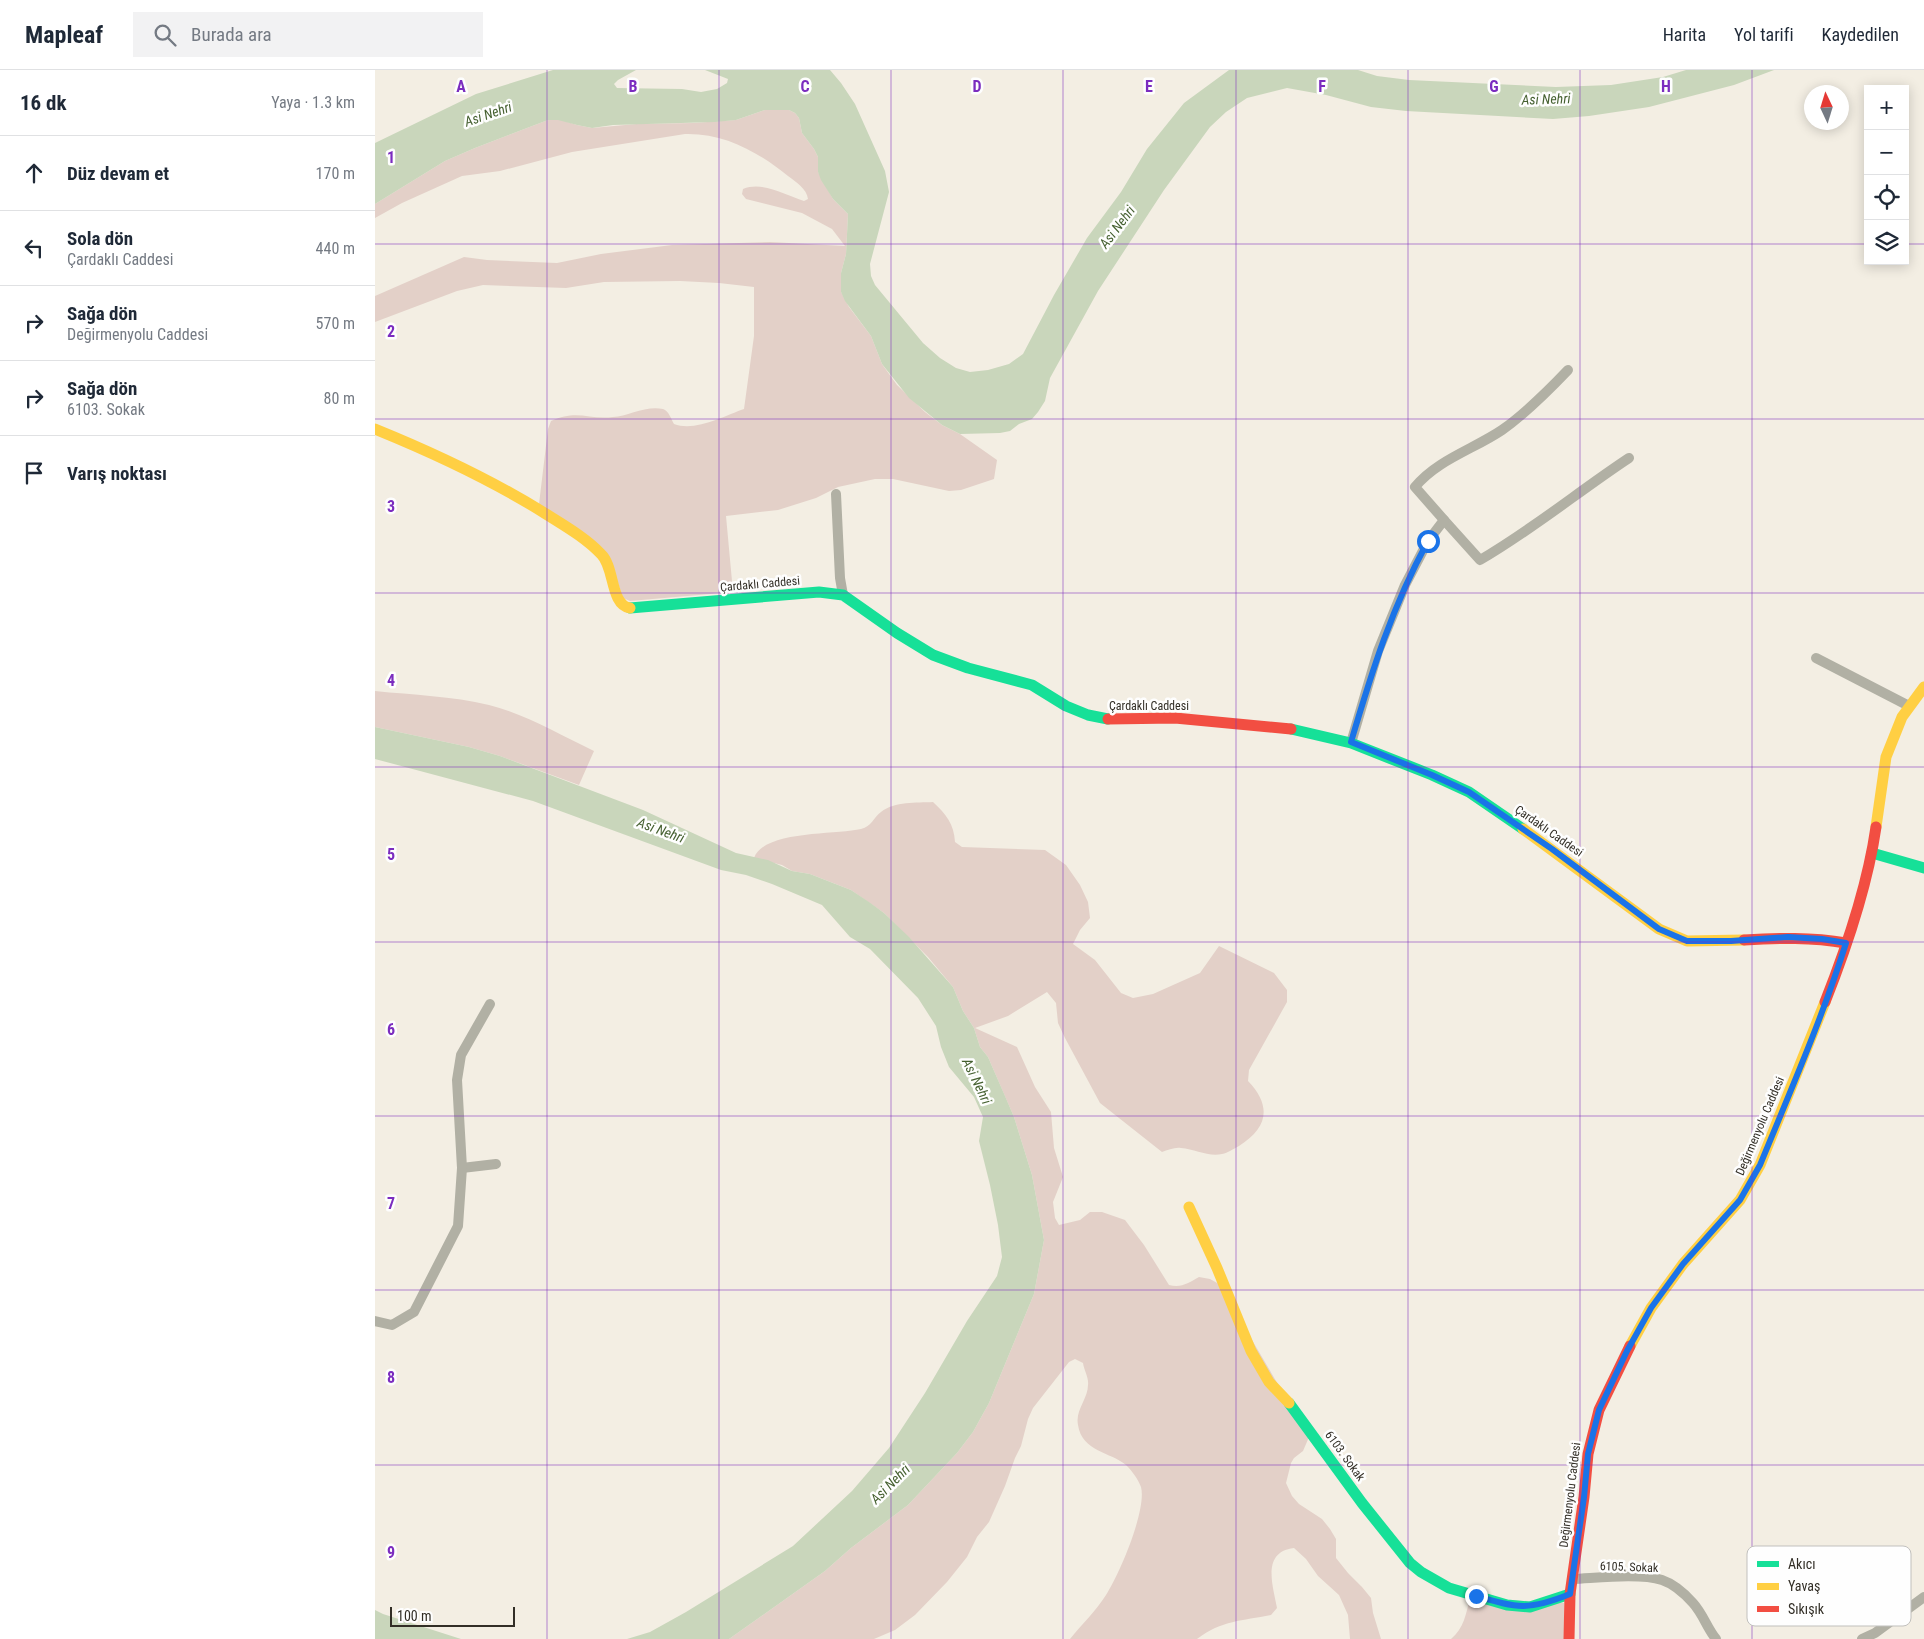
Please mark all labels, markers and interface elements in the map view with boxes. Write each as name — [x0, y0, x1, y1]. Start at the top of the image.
search box — [133, 12, 483, 57]
text: Mapleaf — [25, 21, 103, 49]
icon: search — [151, 21, 179, 49]
text: Burada ara — [191, 23, 272, 46]
text: Harita — [1663, 24, 1706, 45]
text: Yol tarifi — [1734, 24, 1794, 45]
text: Kaydedilen — [1822, 24, 1899, 45]
text: A — [456, 77, 466, 96]
text: B — [629, 77, 638, 96]
text: C — [800, 77, 810, 96]
text: D — [972, 77, 982, 96]
text: E — [1145, 77, 1153, 96]
text: F — [1318, 77, 1326, 96]
text: G — [1489, 77, 1499, 96]
text: H — [1661, 77, 1671, 96]
north arrow — [1804, 85, 1849, 130]
map controls — [1864, 85, 1909, 265]
button: + — [1864, 85, 1909, 130]
water label: Asi Nehri — [1520, 90, 1572, 108]
text: 16 dk — [20, 91, 67, 115]
text: Yaya · 1.3 km — [271, 93, 355, 112]
water label: Asi Nehri — [461, 98, 515, 130]
button: − — [1864, 130, 1909, 175]
text: 1 — [387, 148, 395, 167]
icon: ahead — [20, 159, 48, 187]
text: Düz devam et — [67, 162, 169, 185]
text: 170 m — [316, 164, 355, 183]
button: locate — [1864, 175, 1909, 220]
water label: Asi Nehri — [1095, 202, 1139, 252]
button: layers — [1864, 220, 1909, 265]
text: Sola dön — [67, 227, 133, 250]
icon: left — [20, 234, 48, 262]
text: 440 m — [316, 239, 355, 258]
text: Çardaklı Caddesi — [67, 250, 173, 269]
text: Sağa dön — [67, 302, 137, 325]
icon: right — [20, 309, 48, 337]
text: 570 m — [316, 314, 355, 333]
text: 2 — [387, 322, 395, 341]
text: Değirmenyolu Caddesi — [67, 325, 208, 344]
text: Sağa dön — [67, 377, 137, 400]
icon: right — [20, 384, 48, 412]
text: 80 m — [323, 389, 355, 408]
text: 6103. Sokak — [67, 400, 145, 419]
icon: arrive — [20, 459, 48, 487]
text: Varış noktası — [67, 462, 167, 485]
text: 3 — [387, 497, 395, 516]
route start — [1417, 530, 1440, 553]
street label: Çardaklı Caddesi — [720, 574, 800, 594]
text: 4 — [387, 671, 395, 690]
street label: Çardaklı Caddesi — [1109, 699, 1189, 713]
street label: Çardaklı Caddesi — [1512, 802, 1586, 860]
water label: Asi Nehri — [634, 814, 688, 846]
text: 5 — [387, 845, 395, 864]
text: 6 — [387, 1020, 395, 1039]
water label: Asi Nehri — [959, 1055, 995, 1107]
street label: Değirmenyolu Caddesi — [1733, 1075, 1787, 1177]
text: 7 — [387, 1194, 395, 1213]
text: 8 — [387, 1368, 395, 1387]
street label: 6103. Sokak — [1322, 1428, 1368, 1484]
street label: Değirmenyolu Caddesi — [1557, 1442, 1583, 1548]
water label: Asi Nehri — [866, 1460, 914, 1508]
text: 9 — [387, 1543, 395, 1562]
legend — [1747, 1546, 1911, 1626]
text: Akıcı — [1788, 1556, 1815, 1572]
street label: 6105. Sokak — [1600, 1559, 1659, 1575]
text: Yavaş — [1788, 1578, 1820, 1594]
route end — [1465, 1585, 1488, 1608]
text: Sıkışık — [1788, 1601, 1825, 1617]
scale bar — [390, 1604, 515, 1627]
text: 100 m — [397, 1608, 432, 1624]

